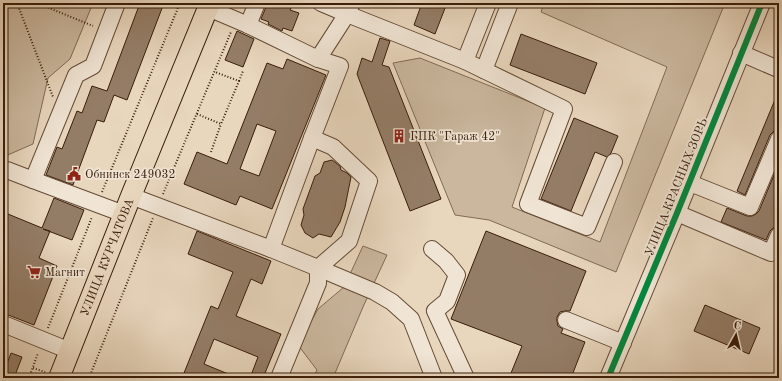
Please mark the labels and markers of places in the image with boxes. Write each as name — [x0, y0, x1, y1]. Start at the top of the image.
building icon: ГПК "Гараж 42" — [391, 128, 407, 144]
place label: ГПК "Гараж 42" — [410, 131, 500, 143]
public building icon: Обнинск 249032 — [66, 166, 82, 182]
place label: Обнинск 249032 — [85, 169, 175, 181]
supermarket icon: Магнит — [26, 264, 42, 280]
place label: Магнит — [45, 267, 85, 279]

